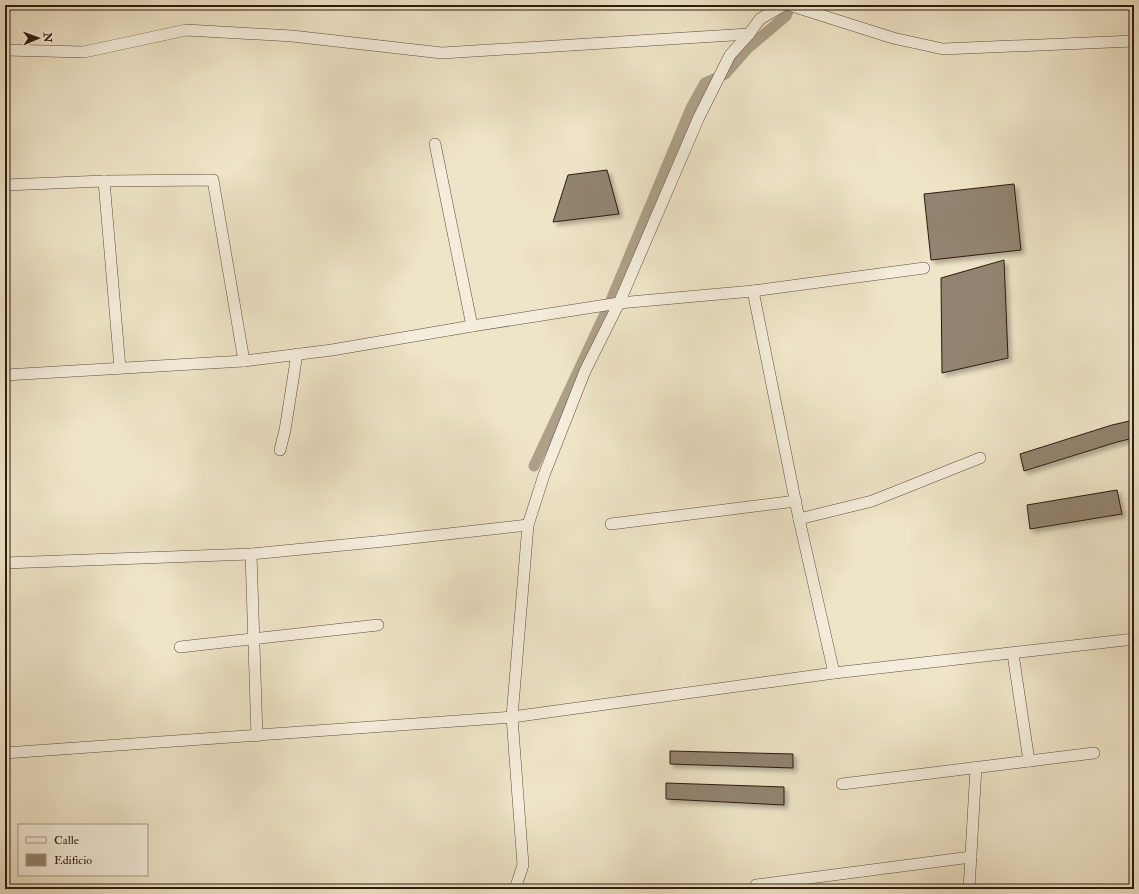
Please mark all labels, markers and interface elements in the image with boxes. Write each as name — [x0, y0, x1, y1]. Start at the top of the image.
north arrow — [18, 18, 58, 58]
text: N — [41, 32, 54, 44]
legend — [18, 824, 148, 876]
text: Calle — [54, 833, 79, 848]
text: Edificio — [54, 853, 92, 868]

